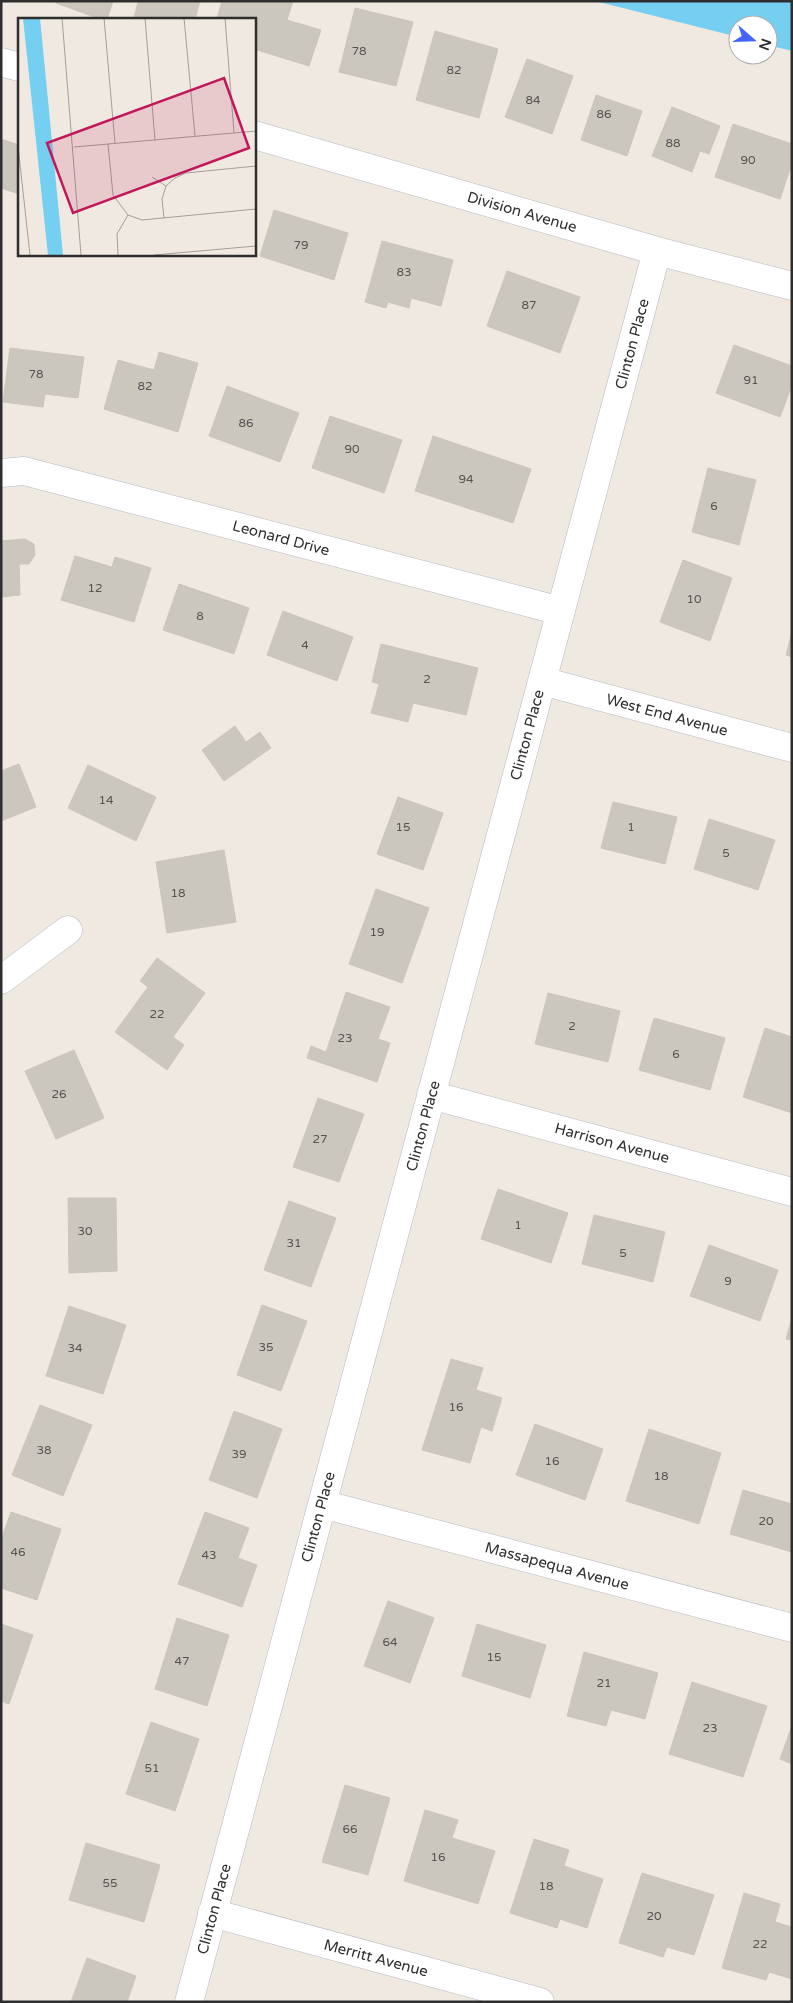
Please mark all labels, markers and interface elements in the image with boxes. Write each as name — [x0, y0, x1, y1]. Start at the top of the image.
north arrow — [728, 15, 778, 65]
inset map — [18, 18, 255, 255]
text: N — [755, 36, 775, 52]
house number: 78 — [351, 44, 367, 58]
house number: 82 — [446, 63, 462, 77]
house number: 84 — [525, 93, 541, 107]
house number: 86 — [596, 107, 612, 121]
house number: 88 — [665, 136, 681, 150]
house number: 90 — [740, 153, 756, 167]
street label: Division Avenue — [465, 188, 579, 236]
house number: 79 — [293, 238, 309, 252]
house number: 83 — [396, 265, 412, 279]
street label: Clinton Place — [611, 297, 653, 391]
house number: 87 — [521, 298, 537, 312]
house number: 78 — [28, 367, 44, 381]
house number: 91 — [743, 373, 759, 387]
house number: 82 — [137, 379, 153, 393]
house number: 86 — [238, 416, 254, 430]
house number: 90 — [344, 442, 360, 456]
house number: 94 — [458, 472, 474, 486]
house number: 6 — [710, 499, 718, 513]
street label: Leonard Drive — [231, 516, 331, 560]
house number: 12 — [87, 581, 103, 595]
house number: 10 — [686, 592, 702, 606]
house number: 8 — [196, 609, 204, 623]
house number: 4 — [301, 638, 309, 652]
house number: 2 — [423, 672, 431, 686]
street label: Clinton Place — [506, 688, 548, 782]
street label: West End Avenue — [604, 690, 730, 740]
house number: 14 — [98, 793, 114, 807]
house number: 15 — [395, 820, 411, 834]
house number: 1 — [627, 820, 635, 834]
house number: 5 — [722, 846, 730, 860]
house number: 18 — [170, 886, 186, 900]
house number: 19 — [369, 925, 385, 939]
house number: 22 — [149, 1007, 165, 1021]
house number: 2 — [568, 1019, 576, 1033]
house number: 23 — [337, 1031, 353, 1045]
house number: 6 — [672, 1047, 680, 1061]
street label: Clinton Place — [402, 1079, 444, 1173]
house number: 26 — [51, 1087, 67, 1101]
street label: Harrison Avenue — [553, 1119, 671, 1167]
house number: 27 — [312, 1132, 328, 1146]
house number: 1 — [514, 1218, 522, 1232]
house number: 30 — [77, 1224, 93, 1238]
house number: 31 — [286, 1236, 302, 1250]
house number: 5 — [619, 1246, 627, 1260]
house number: 9 — [724, 1274, 732, 1288]
house number: 35 — [258, 1340, 274, 1354]
house number: 34 — [67, 1341, 83, 1355]
house number: 16 — [448, 1400, 464, 1414]
house number: 38 — [36, 1443, 52, 1457]
house number: 39 — [231, 1447, 247, 1461]
house number: 16 — [544, 1454, 560, 1468]
house number: 18 — [653, 1469, 669, 1483]
street label: Clinton Place — [297, 1470, 339, 1564]
house number: 20 — [758, 1514, 774, 1528]
street label: Massapequa Avenue — [483, 1538, 631, 1594]
house number: 46 — [10, 1545, 26, 1559]
house number: 43 — [201, 1548, 217, 1562]
house number: 64 — [382, 1635, 398, 1649]
house number: 15 — [486, 1650, 502, 1664]
house number: 47 — [174, 1654, 190, 1668]
house number: 21 — [596, 1676, 612, 1690]
house number: 23 — [702, 1721, 718, 1735]
house number: 51 — [144, 1761, 160, 1775]
house number: 66 — [342, 1822, 358, 1836]
house number: 16 — [430, 1850, 446, 1864]
street label: Clinton Place — [193, 1862, 235, 1956]
house number: 55 — [102, 1876, 118, 1890]
house number: 18 — [538, 1879, 554, 1893]
house number: 20 — [646, 1909, 662, 1923]
street label: Merritt Avenue — [322, 1935, 430, 1981]
house number: 22 — [752, 1937, 768, 1951]

